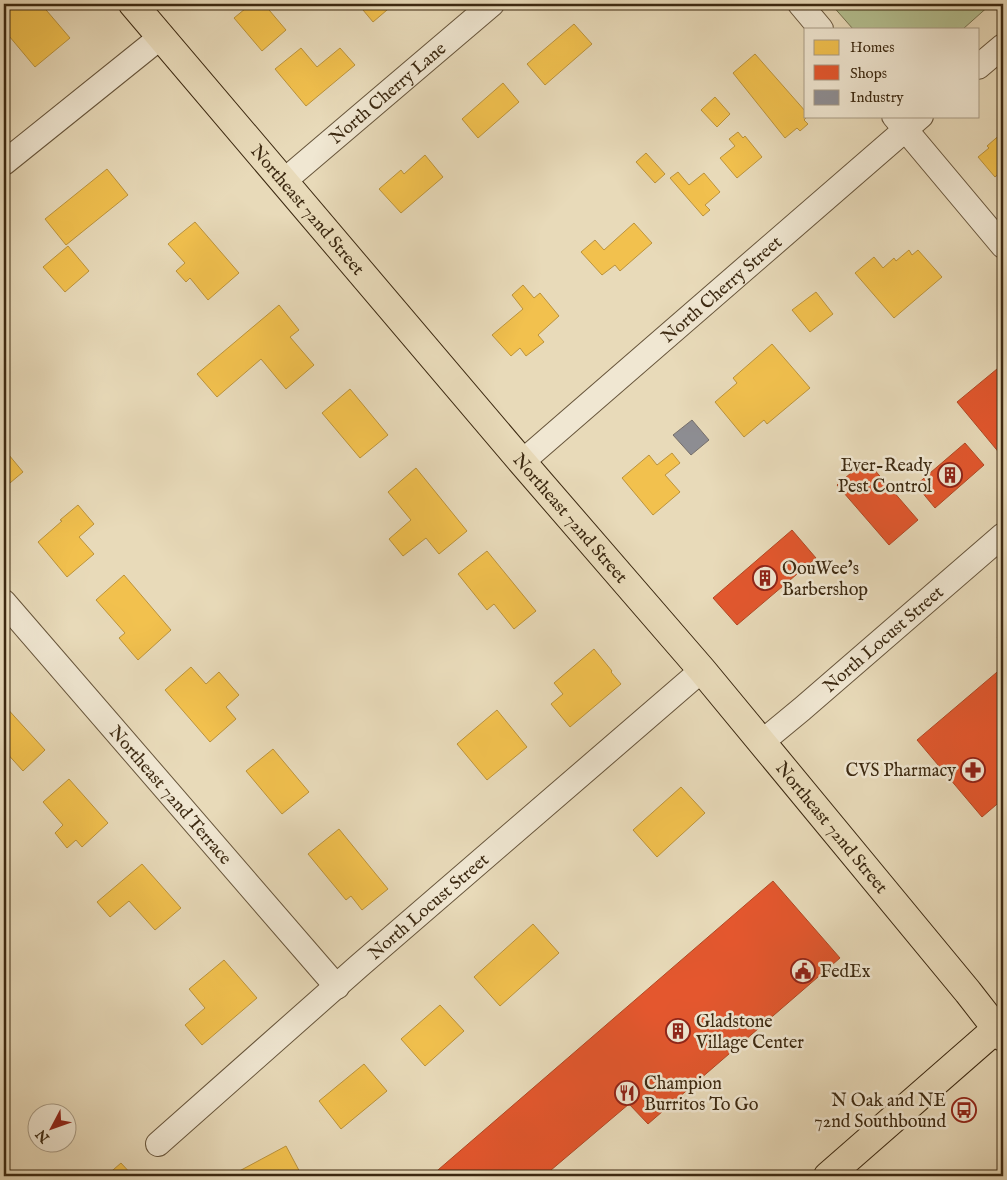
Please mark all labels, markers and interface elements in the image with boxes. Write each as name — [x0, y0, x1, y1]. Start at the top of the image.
legend — [804, 28, 980, 118]
street label: North Cherry Lane — [325, 38, 452, 150]
text: Homes — [850, 38, 894, 57]
text: Shops — [850, 64, 887, 83]
text: Industry — [850, 88, 904, 107]
street label: Northeast 72nd Street — [245, 141, 369, 281]
street label: North Cherry Street — [657, 232, 788, 349]
street label: Northeast 72nd Street — [507, 449, 632, 589]
place label: Ever-Ready Pest Control — [838, 455, 932, 499]
building icon: Ever-Ready Pest Control — [937, 462, 963, 488]
place label: OouWee's Barbershop — [782, 558, 868, 602]
building icon: OouWee's Barbershop — [752, 565, 778, 591]
street label: North Locust Street — [819, 582, 949, 698]
street label: Northeast 72nd Terrace — [103, 722, 236, 870]
pharmacy icon: CVS Pharmacy — [960, 757, 986, 783]
street label: Northeast 72nd Street — [770, 758, 892, 899]
place label: CVS Pharmacy — [846, 760, 956, 783]
street label: North Locust Street — [364, 849, 494, 966]
public building icon: FedEx — [790, 958, 816, 984]
place label: FedEx — [820, 961, 871, 984]
place label: Gladstone Village Center — [695, 1011, 804, 1055]
building icon: Gladstone Village Center — [665, 1018, 691, 1044]
place label: Champion Burritos To Go — [644, 1073, 759, 1117]
restaurant icon: Champion Burritos To Go — [614, 1080, 640, 1106]
place label: N Oak and NE 72nd Southbound — [814, 1090, 946, 1134]
bus stop icon: N Oak and NE 72nd Southbound — [951, 1097, 977, 1123]
north arrow — [28, 1102, 78, 1152]
text: N — [32, 1125, 54, 1147]

